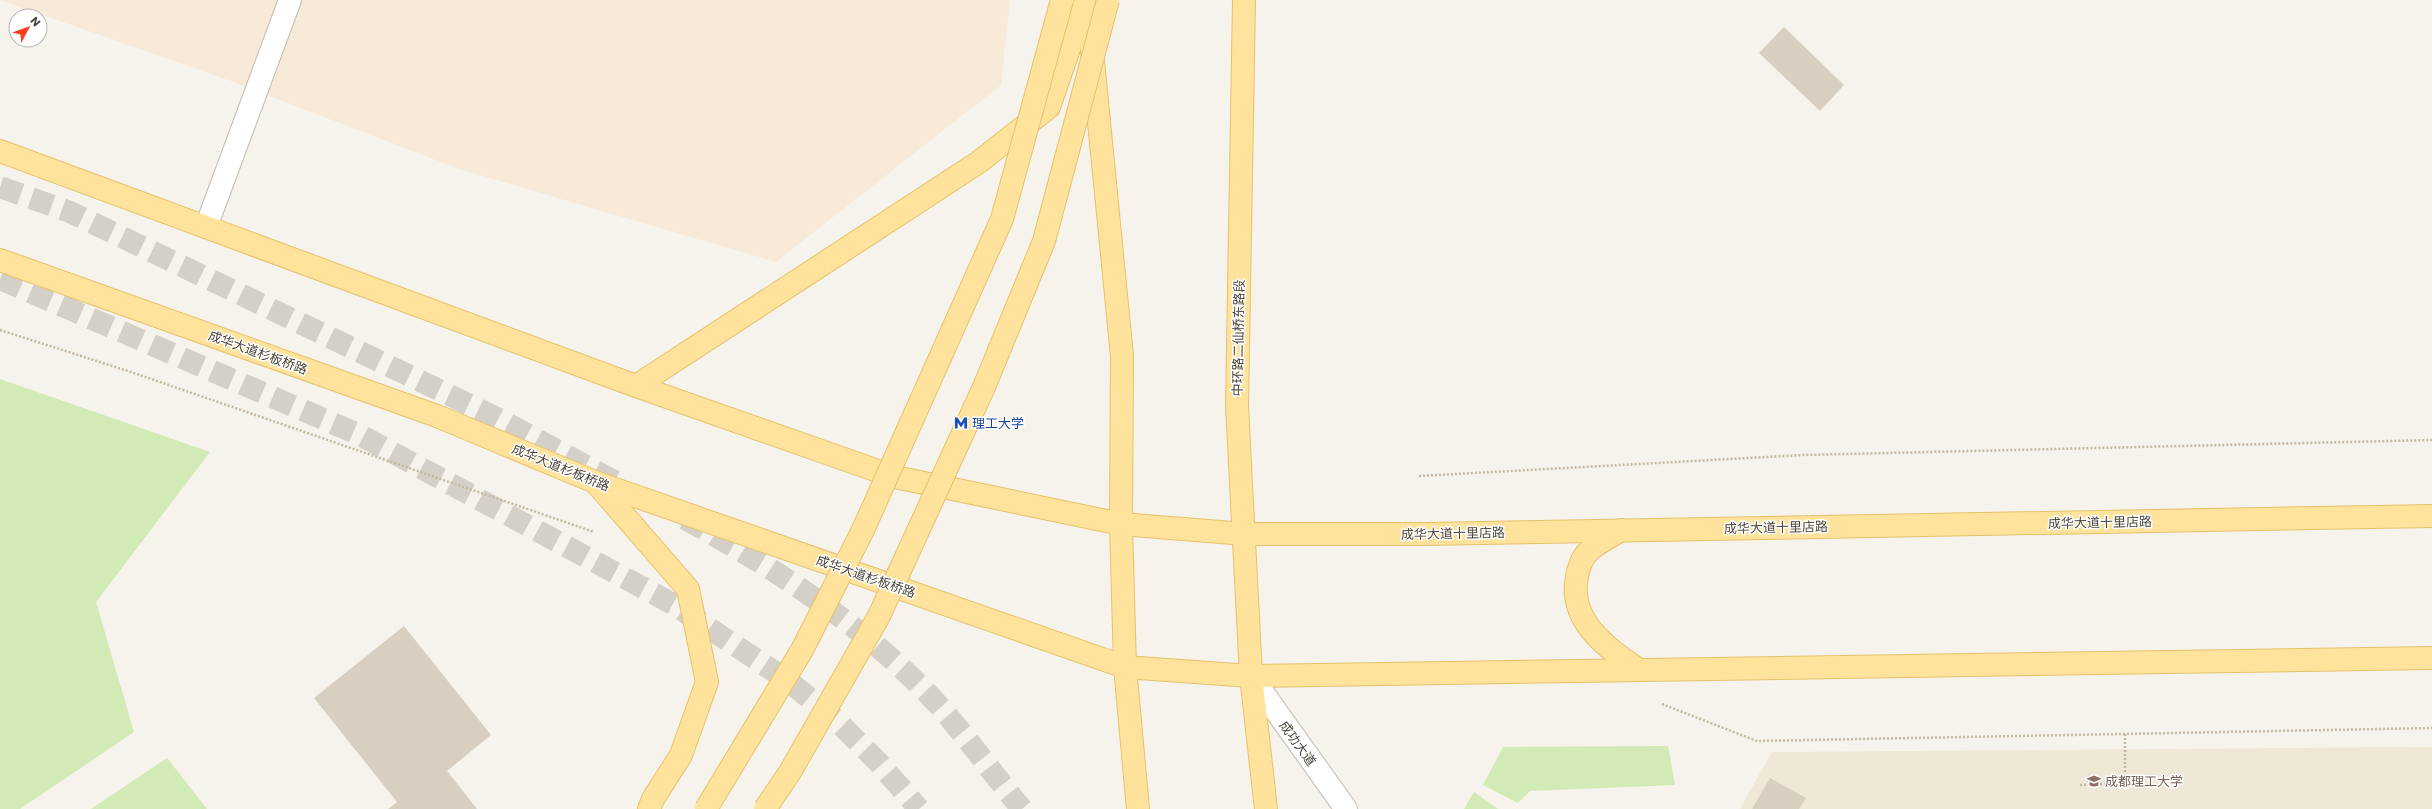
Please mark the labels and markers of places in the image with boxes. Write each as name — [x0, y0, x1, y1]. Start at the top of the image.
place label: 理工大学 — [972, 414, 1024, 433]
metro station icon: 理工大学 — [953, 415, 969, 431]
place label: 成都理工大学 — [2105, 772, 2183, 791]
school or university icon: 成都理工大学 — [2086, 773, 2102, 789]

